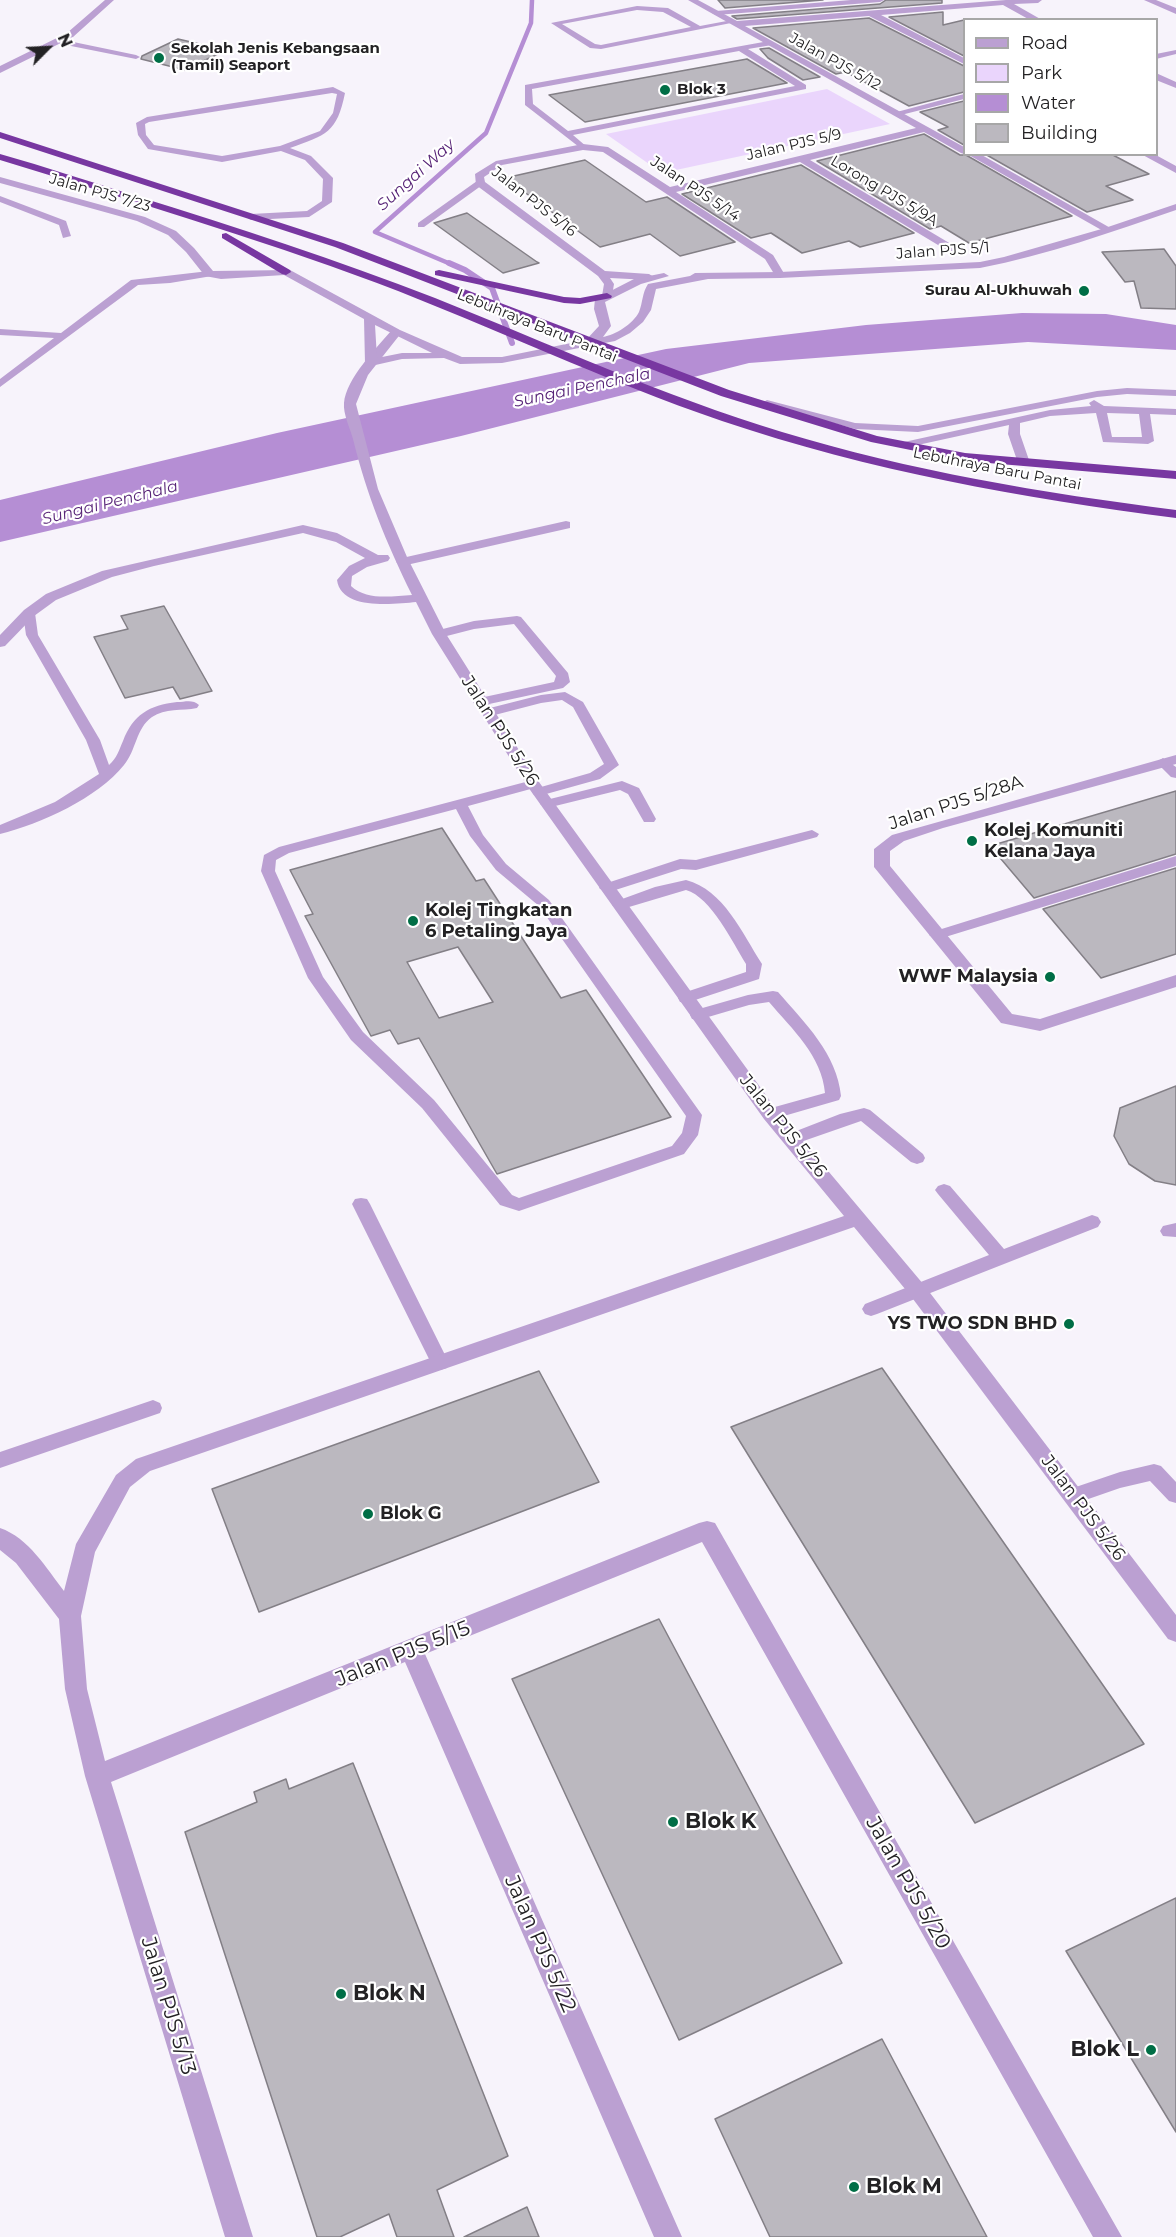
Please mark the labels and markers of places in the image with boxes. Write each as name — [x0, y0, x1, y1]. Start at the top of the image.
place label: Sekolah Jenis Kebangsaan (Tamil) Seaport — [171, 40, 380, 75]
marker: Sekolah Jenis Kebangsaan (Tamil) Seaport — [152, 51, 166, 65]
place label: Blok 3 — [677, 81, 726, 99]
marker: Blok 3 — [658, 83, 672, 97]
place label: Surau Al-Ukhuwah — [925, 282, 1072, 300]
marker: Surau Al-Ukhuwah — [1077, 284, 1091, 298]
place label: Kolej Komuniti Kelana Jaya — [984, 820, 1123, 862]
marker: Kolej Komuniti Kelana Jaya — [965, 834, 979, 848]
place label: Kolej Tingkatan 6 Petaling Jaya — [425, 900, 572, 942]
marker: Kolej Tingkatan 6 Petaling Jaya — [406, 914, 420, 928]
place label: WWF Malaysia — [898, 966, 1038, 988]
marker: WWF Malaysia — [1043, 970, 1057, 984]
place label: YS TWO SDN BHD — [888, 1313, 1057, 1335]
marker: YS TWO SDN BHD — [1062, 1317, 1076, 1331]
place label: Blok G — [380, 1503, 442, 1525]
marker: Blok G — [361, 1507, 375, 1521]
place label: Blok K — [685, 1809, 756, 1835]
marker: Blok K — [666, 1815, 680, 1829]
place label: Blok N — [353, 1981, 426, 2007]
marker: Blok N — [334, 1987, 348, 2001]
place label: Blok L — [1070, 2037, 1139, 2063]
marker: Blok L — [1144, 2043, 1158, 2057]
place label: Blok M — [866, 2174, 942, 2200]
marker: Blok M — [847, 2180, 861, 2194]

